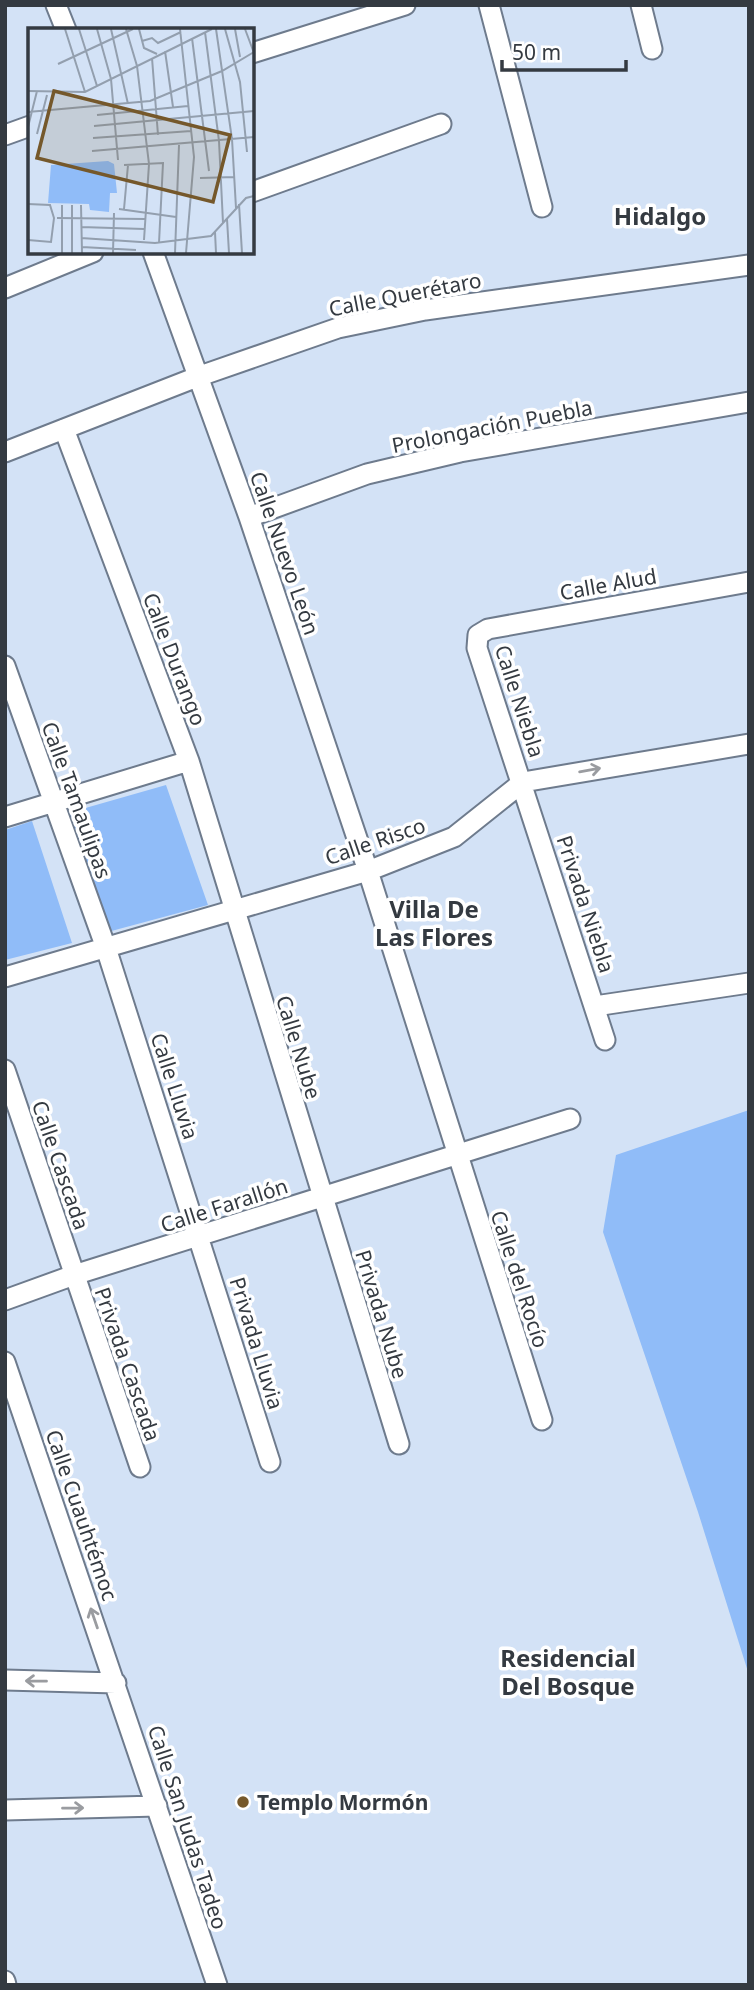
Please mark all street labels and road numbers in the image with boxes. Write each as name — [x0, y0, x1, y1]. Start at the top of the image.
street label: Calle Querétaro — [326, 265, 484, 323]
street label: Prolongación Puebla — [389, 393, 595, 459]
street label: Calle Nuevo León — [244, 468, 326, 638]
street label: Calle Alud — [557, 562, 659, 606]
street label: Calle Durango — [137, 589, 213, 729]
street label: Calle Niebla — [489, 641, 551, 761]
street label: Calle Tamaulipas — [36, 718, 118, 882]
street label: Calle Risco — [321, 811, 429, 871]
street label: Privada Niebla — [551, 832, 621, 976]
street label: Calle Nube — [270, 992, 328, 1102]
street label: Calle Lluvia — [145, 1029, 205, 1143]
street label: Calle Cascada — [26, 1097, 96, 1233]
street label: Calle Farallón — [157, 1171, 291, 1239]
street label: Calle del Rocío — [485, 1207, 555, 1351]
street label: Privada Nube — [349, 1246, 415, 1382]
street label: Privada Lluvia — [224, 1274, 290, 1412]
street label: Privada Cascada — [89, 1283, 167, 1445]
street label: Calle Cuauhtémoc — [40, 1426, 124, 1604]
street label: Calle San Judas Tadeo — [142, 1721, 234, 1933]

